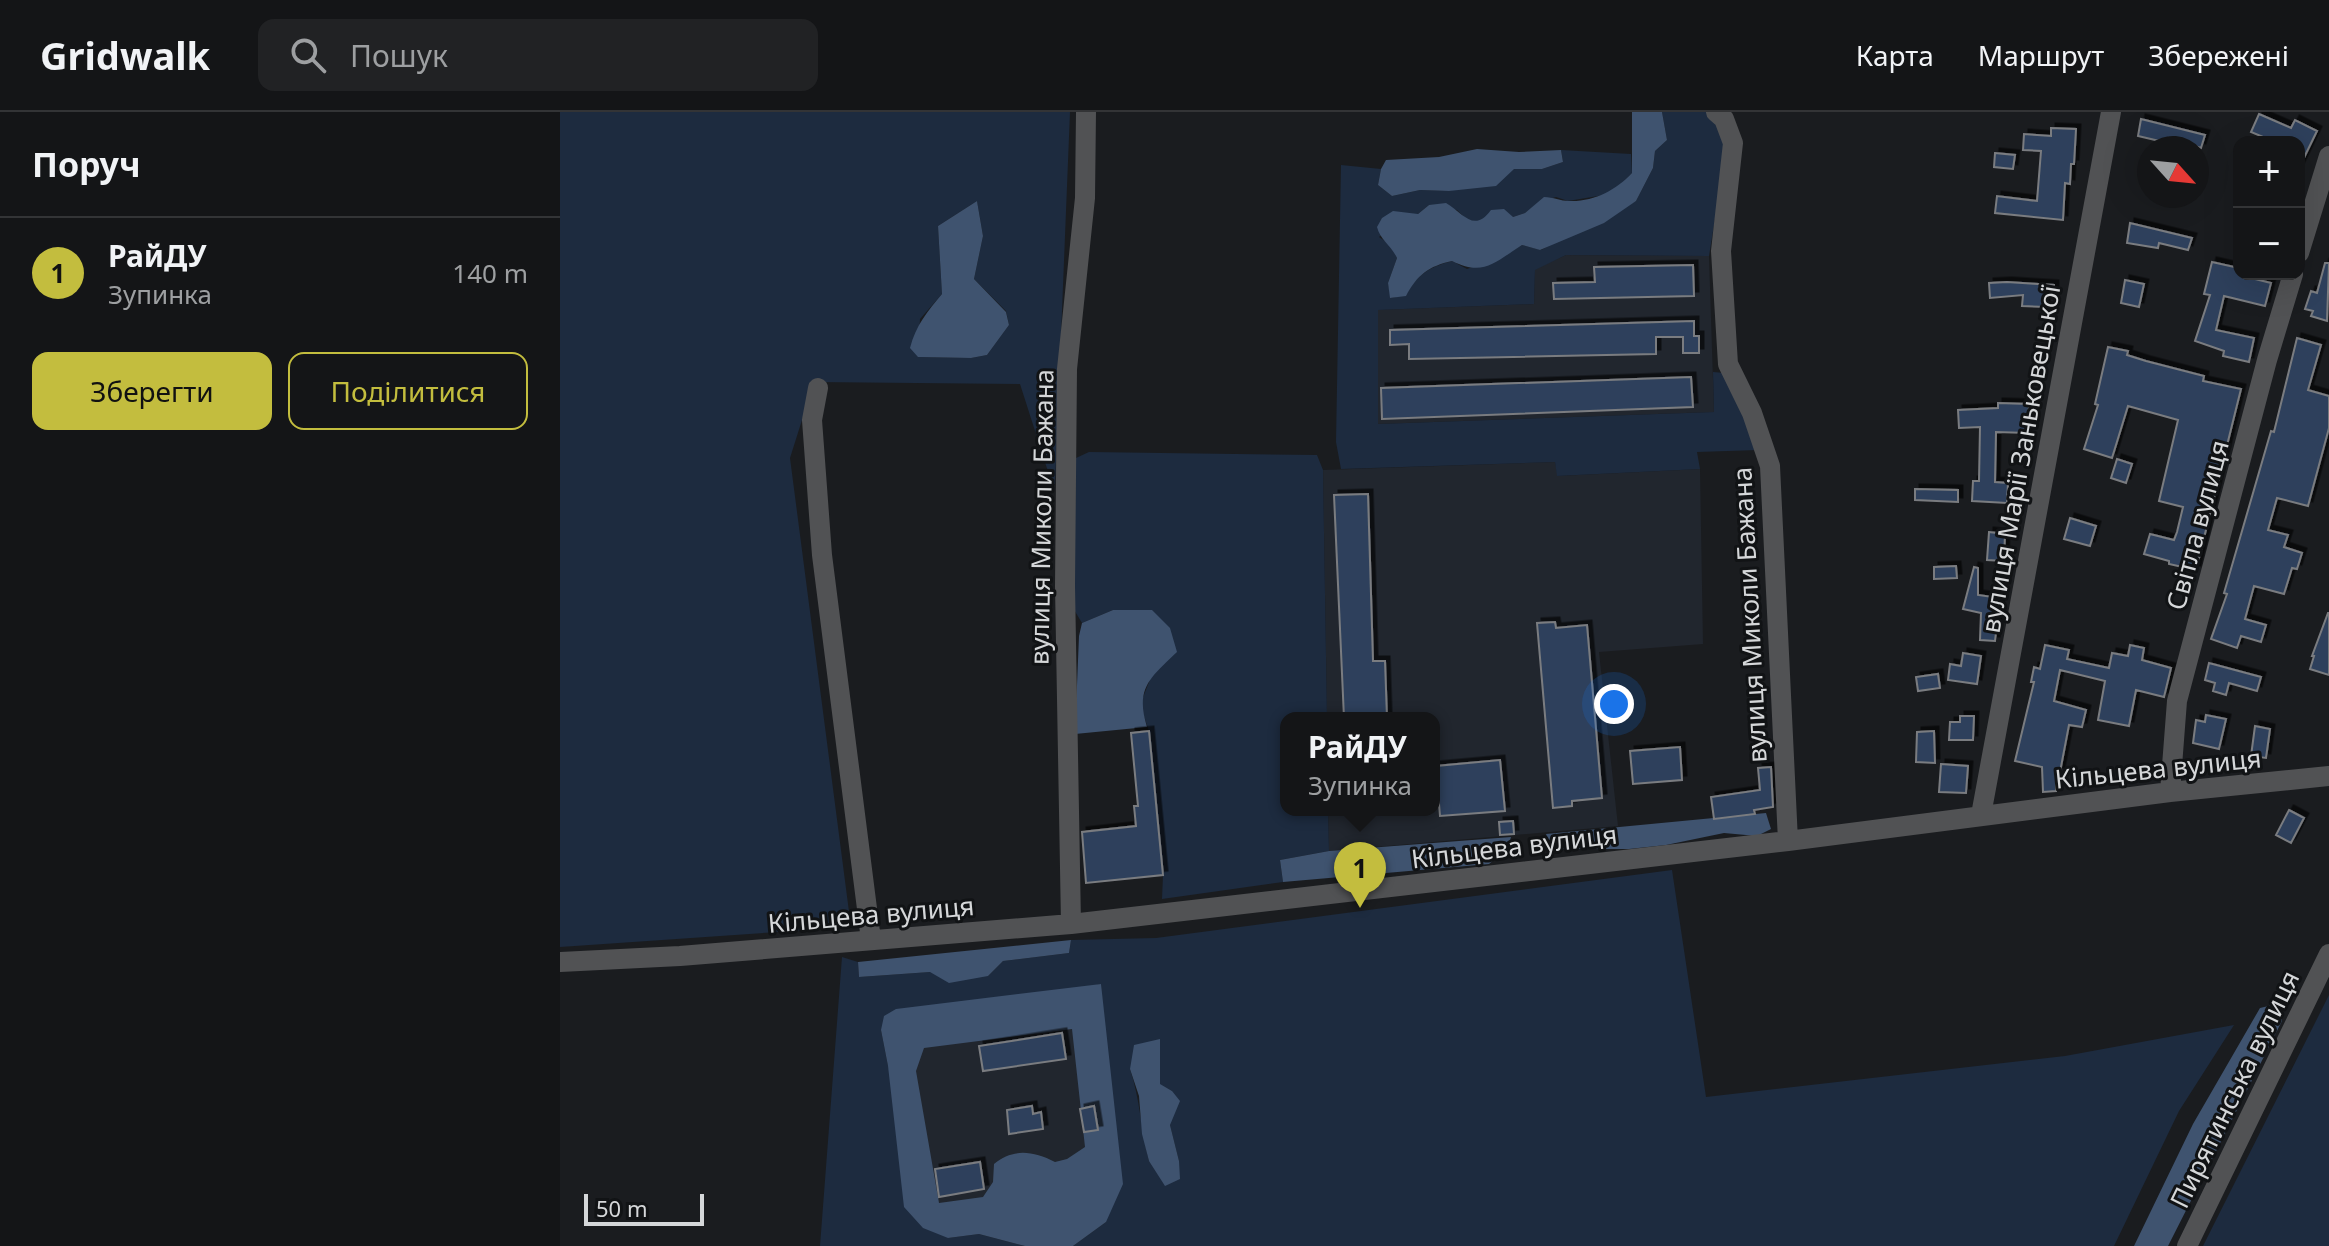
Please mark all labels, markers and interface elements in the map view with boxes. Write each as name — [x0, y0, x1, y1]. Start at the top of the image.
search box — [258, 19, 818, 91]
text: Gridwalk — [40, 29, 210, 81]
icon: search — [286, 33, 330, 77]
text: Пошук — [350, 35, 448, 76]
text: Карта — [1856, 36, 1934, 74]
text: Маршрут — [1978, 36, 2104, 74]
text: Збережені — [2148, 36, 2289, 74]
north arrow — [2137, 136, 2209, 208]
map controls — [2233, 136, 2305, 280]
button: + — [2233, 136, 2305, 208]
text: Поруч — [32, 141, 141, 187]
button: − — [2233, 208, 2305, 280]
text: РайДУ — [108, 235, 207, 276]
text: 1 — [51, 255, 65, 291]
text: 140 m — [452, 255, 528, 291]
text: Зупинка — [108, 276, 212, 312]
street label: вулиця Марії Заньковецької — [1972, 282, 2068, 636]
button: Зберегти — [32, 352, 272, 430]
button: Поділитися — [288, 352, 528, 430]
street label: вулиця Миколи Бажана — [1020, 369, 1062, 665]
street label: Світла вулиця — [2157, 436, 2237, 614]
street label: вулиця Миколи Бажана — [1723, 466, 1775, 764]
your location — [1594, 684, 1634, 724]
popup — [1280, 712, 1440, 816]
text: РайДУ — [1308, 726, 1407, 767]
street label: Кільцева вулиця — [2053, 739, 2263, 797]
text: Зупинка — [1308, 767, 1412, 803]
street label: Кільцева вулиця — [1409, 816, 1619, 876]
pin: 1 — [1334, 842, 1386, 908]
street label: Кільцева вулиця — [766, 887, 976, 941]
street label: Пирятинська вулиця — [2161, 964, 2307, 1214]
scale bar — [584, 1190, 704, 1226]
text: 50 m — [596, 1193, 647, 1223]

